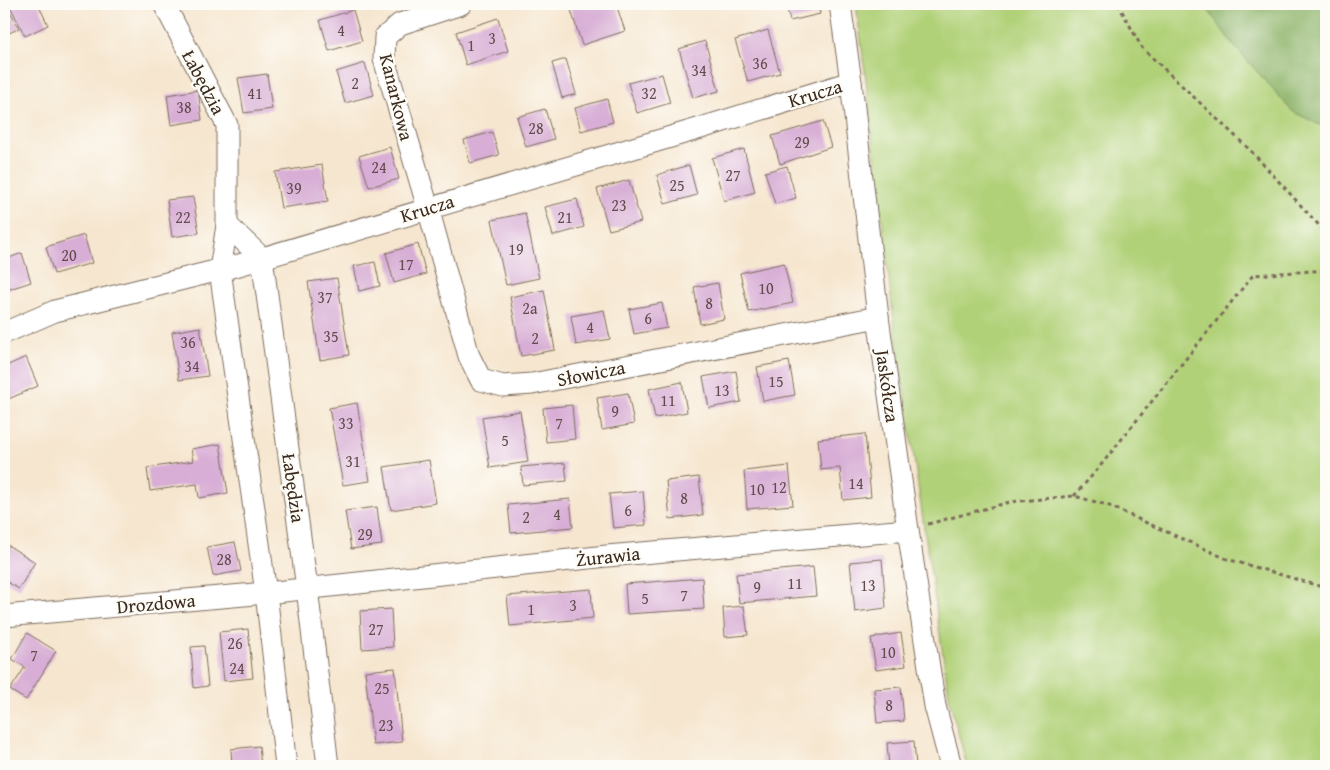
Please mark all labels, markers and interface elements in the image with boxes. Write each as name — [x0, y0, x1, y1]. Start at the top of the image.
house number: 4 — [337, 18, 345, 42]
house number: 3 — [488, 26, 496, 50]
house number: 1 — [467, 33, 475, 57]
street label: Łabędzia — [175, 45, 233, 119]
street label: Kanarkowa — [373, 51, 421, 143]
house number: 36 — [752, 51, 768, 75]
house number: 34 — [691, 58, 707, 82]
house number: 2 — [351, 71, 359, 95]
street label: Krucza — [785, 72, 845, 114]
house number: 41 — [247, 81, 263, 105]
house number: 32 — [641, 81, 657, 105]
house number: 38 — [176, 95, 192, 119]
house number: 28 — [528, 116, 544, 140]
house number: 29 — [794, 130, 810, 154]
house number: 24 — [371, 155, 387, 179]
house number: 27 — [725, 163, 741, 187]
house number: 25 — [669, 173, 685, 197]
house number: 39 — [286, 176, 302, 200]
street label: Krucza — [397, 187, 457, 229]
house number: 23 — [611, 193, 627, 217]
house number: 22 — [175, 205, 191, 229]
house number: 21 — [557, 205, 573, 229]
house number: 19 — [508, 237, 524, 261]
house number: 20 — [61, 243, 77, 267]
house number: 17 — [398, 252, 414, 276]
house number: 10 — [758, 276, 774, 300]
house number: 37 — [317, 285, 333, 309]
house number: 8 — [705, 291, 713, 315]
house number: 2a — [522, 296, 538, 320]
house number: 6 — [644, 306, 652, 330]
house number: 4 — [586, 315, 594, 339]
house number: 35 — [323, 324, 339, 348]
house number: 2 — [531, 326, 539, 350]
house number: 36 — [180, 330, 196, 354]
street label: Jaskółcza — [869, 346, 907, 424]
street label: Słowicza — [555, 353, 627, 393]
house number: 34 — [184, 354, 200, 378]
house number: 15 — [768, 369, 784, 393]
house number: 13 — [714, 378, 730, 402]
house number: 11 — [660, 388, 676, 412]
house number: 9 — [611, 399, 619, 423]
house number: 33 — [338, 411, 354, 435]
house number: 7 — [555, 411, 563, 435]
house number: 5 — [501, 428, 509, 452]
house number: 31 — [345, 449, 361, 473]
street label: Łabędzia — [275, 452, 313, 525]
house number: 14 — [848, 471, 864, 495]
house number: 12 — [771, 475, 787, 499]
house number: 10 — [749, 477, 765, 501]
house number: 8 — [680, 486, 688, 510]
house number: 6 — [624, 498, 632, 522]
house number: 4 — [553, 502, 561, 526]
house number: 2 — [522, 505, 530, 529]
house number: 29 — [357, 522, 373, 546]
street label: Żurawia — [574, 539, 642, 573]
house number: 28 — [216, 547, 232, 571]
house number: 11 — [787, 571, 803, 595]
house number: 13 — [860, 573, 876, 597]
house number: 9 — [753, 575, 761, 599]
house number: 7 — [680, 583, 688, 607]
street label: Drozdowa — [116, 586, 196, 620]
house number: 5 — [641, 586, 649, 610]
house number: 3 — [569, 593, 577, 617]
house number: 1 — [527, 597, 535, 621]
house number: 27 — [368, 617, 384, 641]
house number: 26 — [227, 631, 243, 655]
house number: 10 — [880, 640, 896, 664]
house number: 7 — [30, 643, 38, 667]
house number: 24 — [229, 656, 245, 680]
house number: 25 — [374, 676, 390, 700]
house number: 8 — [885, 693, 893, 717]
house number: 23 — [378, 713, 394, 737]

